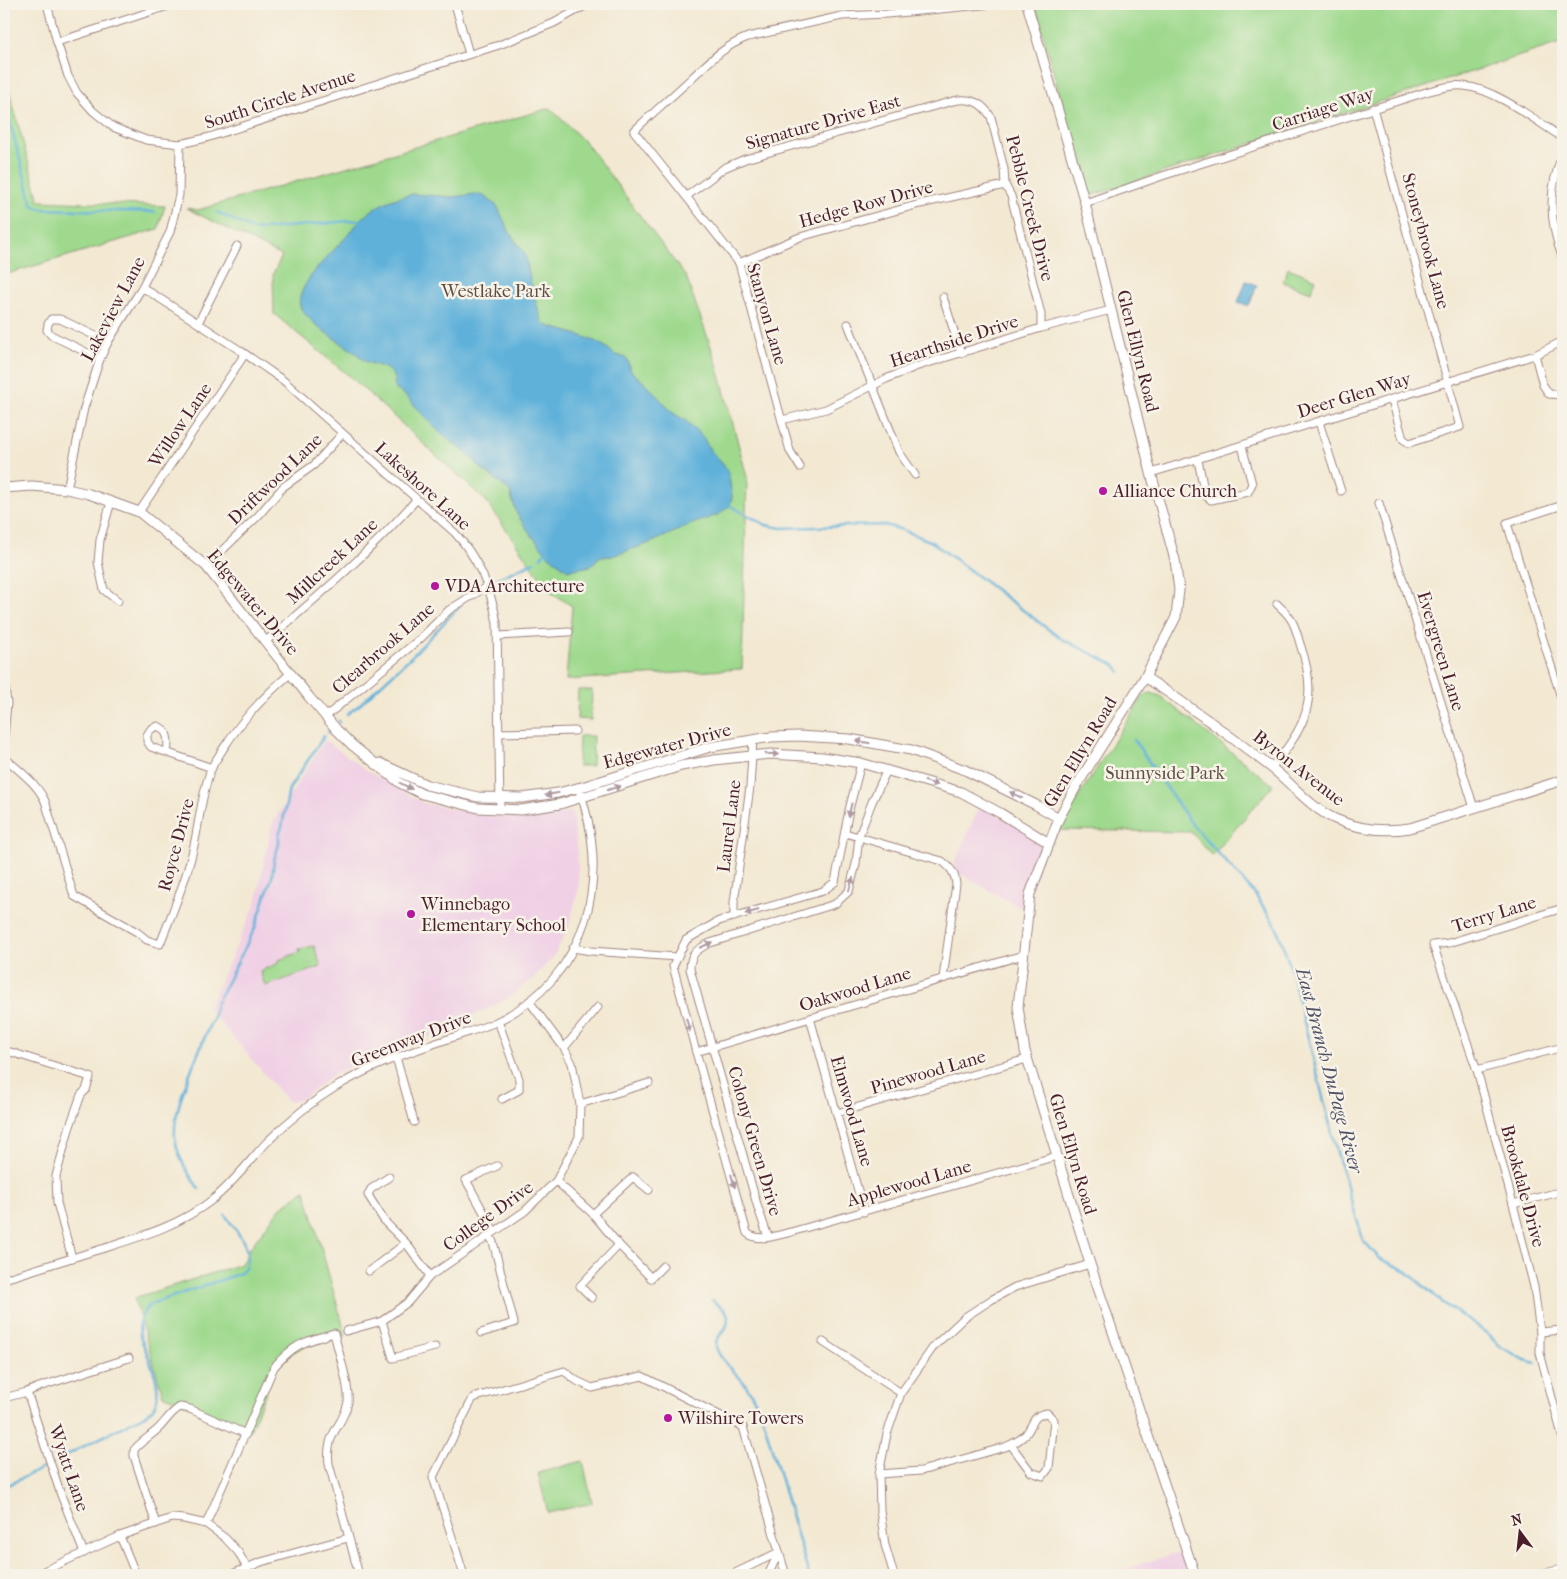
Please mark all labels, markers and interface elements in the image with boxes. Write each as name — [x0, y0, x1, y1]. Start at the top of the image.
street label: South Circle Avenue — [202, 65, 358, 134]
street label: Carriage Way — [1270, 83, 1378, 136]
street label: Signature Drive East — [743, 90, 904, 155]
street label: Pebble Creek Drive — [1001, 133, 1058, 284]
street label: Stoneybrook Lane — [1397, 171, 1454, 312]
street label: Hedge Row Drive — [797, 176, 936, 232]
street label: Lakeview Lane — [77, 253, 150, 365]
street label: Stanyon Lane — [742, 261, 791, 368]
park label: Westlake Park — [440, 281, 551, 302]
street label: Glen Ellyn Road — [1112, 288, 1163, 415]
street label: Hearthside Drive — [887, 311, 1021, 372]
street label: Deer Glen Way — [1295, 368, 1415, 423]
street label: Willow Lane — [144, 379, 216, 472]
street label: Driftwood Lane — [224, 429, 327, 529]
street label: Lakeshore Lane — [370, 438, 475, 535]
place label: Alliance Church — [1112, 481, 1237, 502]
marker: Alliance Church — [1097, 485, 1109, 497]
street label: Millcreek Lane — [283, 514, 382, 609]
street label: Edgewater Drive — [202, 545, 303, 659]
place label: VDA Architecture — [444, 576, 584, 597]
marker: VDA Architecture — [429, 580, 441, 592]
street label: Evergreen Lane — [1412, 589, 1469, 713]
street label: Clearbrook Lane — [328, 598, 439, 698]
street label: Glen Ellyn Road — [1039, 693, 1122, 811]
street label: Edgewater Drive — [601, 719, 733, 774]
street label: Byron Avenue — [1249, 726, 1349, 811]
one-way arrow — [855, 737, 871, 745]
one-way arrow — [764, 750, 780, 758]
park label: Sunnyside Park — [1105, 763, 1225, 784]
street label: Laurel Lane — [713, 779, 746, 874]
one-way arrow — [924, 779, 939, 787]
one-way arrow — [399, 782, 413, 790]
one-way arrow — [607, 783, 622, 791]
one-way arrow — [543, 790, 559, 798]
one-way arrow — [1009, 791, 1023, 799]
street label: Royce Drive — [154, 796, 199, 894]
one-way arrow — [846, 802, 854, 817]
one-way arrow — [847, 876, 855, 891]
street label: Terry Lane — [1450, 892, 1539, 937]
place label: Winnebago Elementary School — [420, 894, 566, 936]
marker: Winnebago Elementary School — [405, 908, 417, 920]
one-way arrow — [745, 908, 760, 916]
one-way arrow — [699, 941, 713, 949]
street label: Oakwood Lane — [797, 963, 913, 1016]
water label: East Branch DuPage River — [1291, 964, 1367, 1177]
street label: Greenway Drive — [348, 1007, 474, 1072]
one-way arrow — [685, 1018, 693, 1033]
street label: Pinewood Lane — [868, 1046, 988, 1099]
street label: Elmwood Lane — [826, 1053, 877, 1169]
street label: Colony Green Drive — [723, 1064, 786, 1218]
street label: Glen Ellyn Road — [1044, 1091, 1101, 1217]
street label: Brookdale Drive — [1496, 1123, 1549, 1250]
street label: Applewood Lane — [844, 1156, 974, 1211]
one-way arrow — [729, 1174, 737, 1189]
street label: College Drive — [439, 1177, 537, 1256]
place label: Wilshire Towers — [677, 1408, 804, 1429]
marker: Wilshire Towers — [662, 1412, 674, 1424]
street label: Wyatt Lane — [44, 1421, 93, 1514]
north arrow — [1494, 1506, 1544, 1556]
text: N — [1509, 1510, 1524, 1530]

